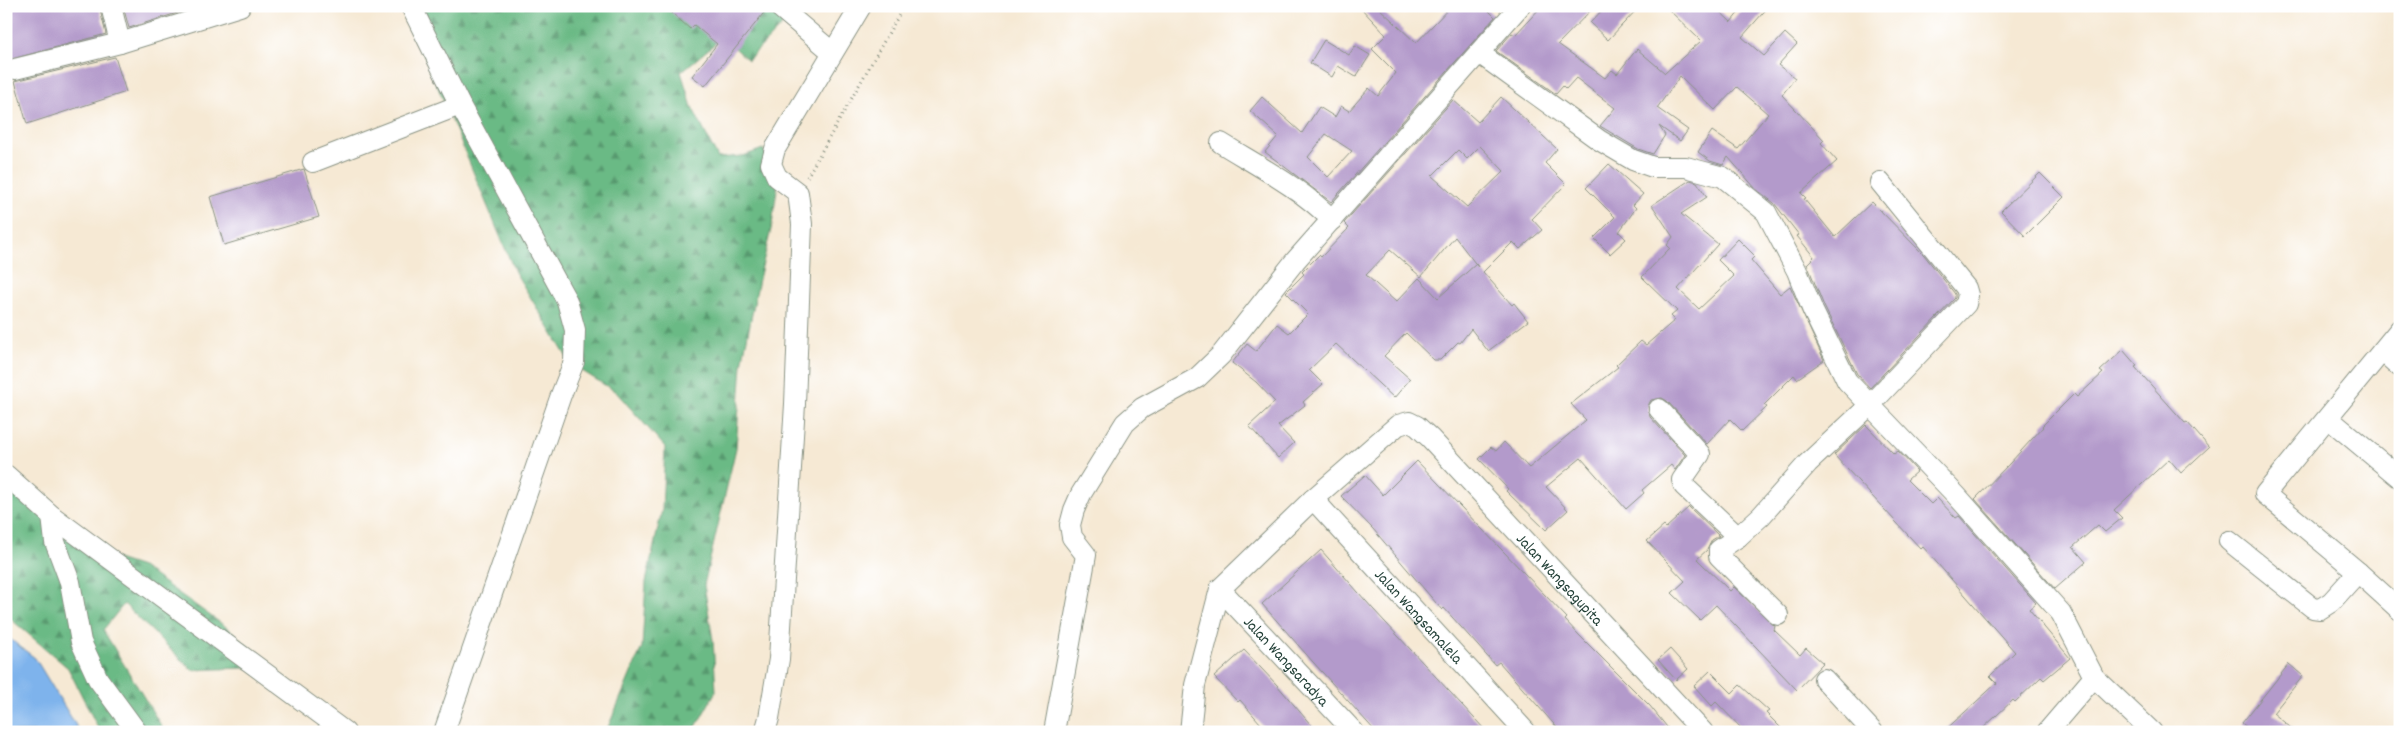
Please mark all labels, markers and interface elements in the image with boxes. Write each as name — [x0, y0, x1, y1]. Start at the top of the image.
street label: Jalan Wangsagupita — [1510, 529, 1608, 632]
street label: Jalan Wangsamalela — [1368, 565, 1468, 670]
street label: Jalan Wangsaradya — [1237, 612, 1334, 713]

